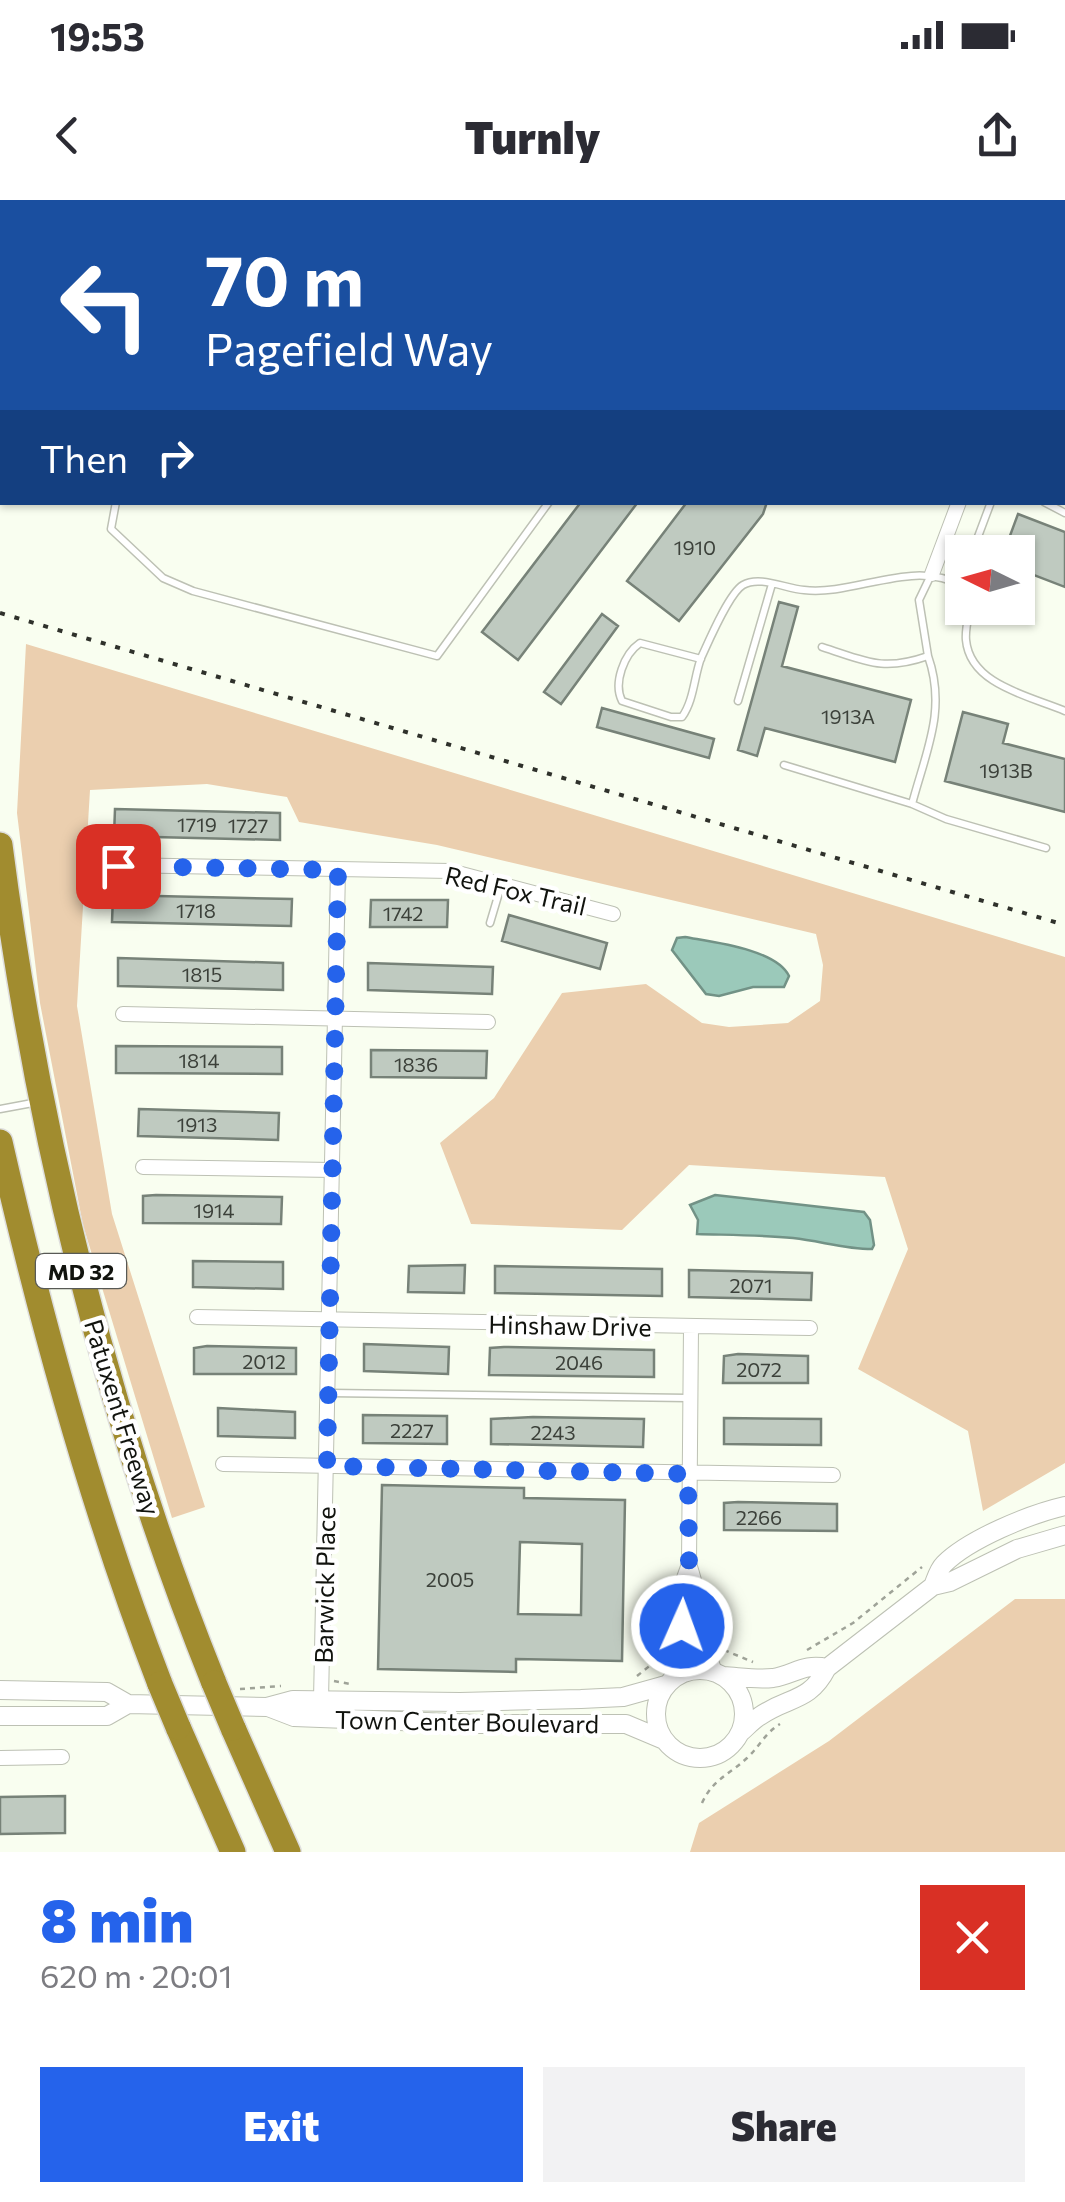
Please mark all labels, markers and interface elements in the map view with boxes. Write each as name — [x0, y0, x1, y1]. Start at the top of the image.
text: 19:53 — [50, 12, 145, 59]
icon: back — [40, 108, 95, 163]
text: Turnly — [464, 108, 601, 163]
icon: share — [970, 108, 1025, 163]
text: 70 m — [205, 235, 364, 320]
icon: left — [40, 240, 170, 370]
text: Pagefield Way — [205, 320, 493, 375]
icon: right — [148, 430, 203, 485]
text: Then — [40, 434, 128, 481]
house number: 1910 — [674, 535, 716, 559]
north arrow — [945, 535, 1035, 625]
map controls — [945, 535, 1035, 625]
house number: 1913A — [821, 704, 875, 728]
house number: 1913B — [979, 758, 1033, 782]
house number: 1719 — [177, 812, 217, 836]
house number: 1727 — [228, 813, 268, 837]
pin — [76, 824, 161, 909]
icon: arrive — [91, 839, 146, 894]
street label: Red Fox Trail — [442, 859, 590, 921]
house number: 1718 — [176, 898, 216, 922]
house number: 1742 — [383, 901, 423, 925]
house number: 1815 — [182, 962, 222, 986]
house number: 1814 — [178, 1048, 220, 1072]
house number: 1836 — [394, 1052, 438, 1076]
house number: 1913 — [177, 1112, 217, 1136]
house number: 1914 — [193, 1198, 235, 1222]
road number: MD 32 — [36, 1254, 126, 1288]
house number: 2071 — [729, 1273, 773, 1297]
street label: Hinshaw Drive — [488, 1309, 652, 1341]
street label: Patuxent Freeway — [79, 1315, 167, 1519]
house number: 2012 — [242, 1349, 286, 1373]
house number: 2046 — [555, 1350, 603, 1374]
house number: 2072 — [736, 1357, 782, 1381]
house number: 2227 — [390, 1418, 434, 1442]
house number: 2243 — [530, 1420, 576, 1444]
house number: 2266 — [736, 1505, 782, 1529]
street label: Barwick Place — [308, 1506, 340, 1664]
house number: 2005 — [426, 1567, 474, 1591]
position arrow — [630, 1574, 734, 1678]
street label: Town Center Boulevard — [335, 1704, 599, 1738]
text: 8 min — [40, 1881, 194, 1954]
button: close — [920, 1885, 1025, 1990]
text: 620 m · 20:01 — [40, 1955, 232, 1995]
button: Exit — [40, 2067, 523, 2182]
button: Share — [543, 2067, 1025, 2182]

